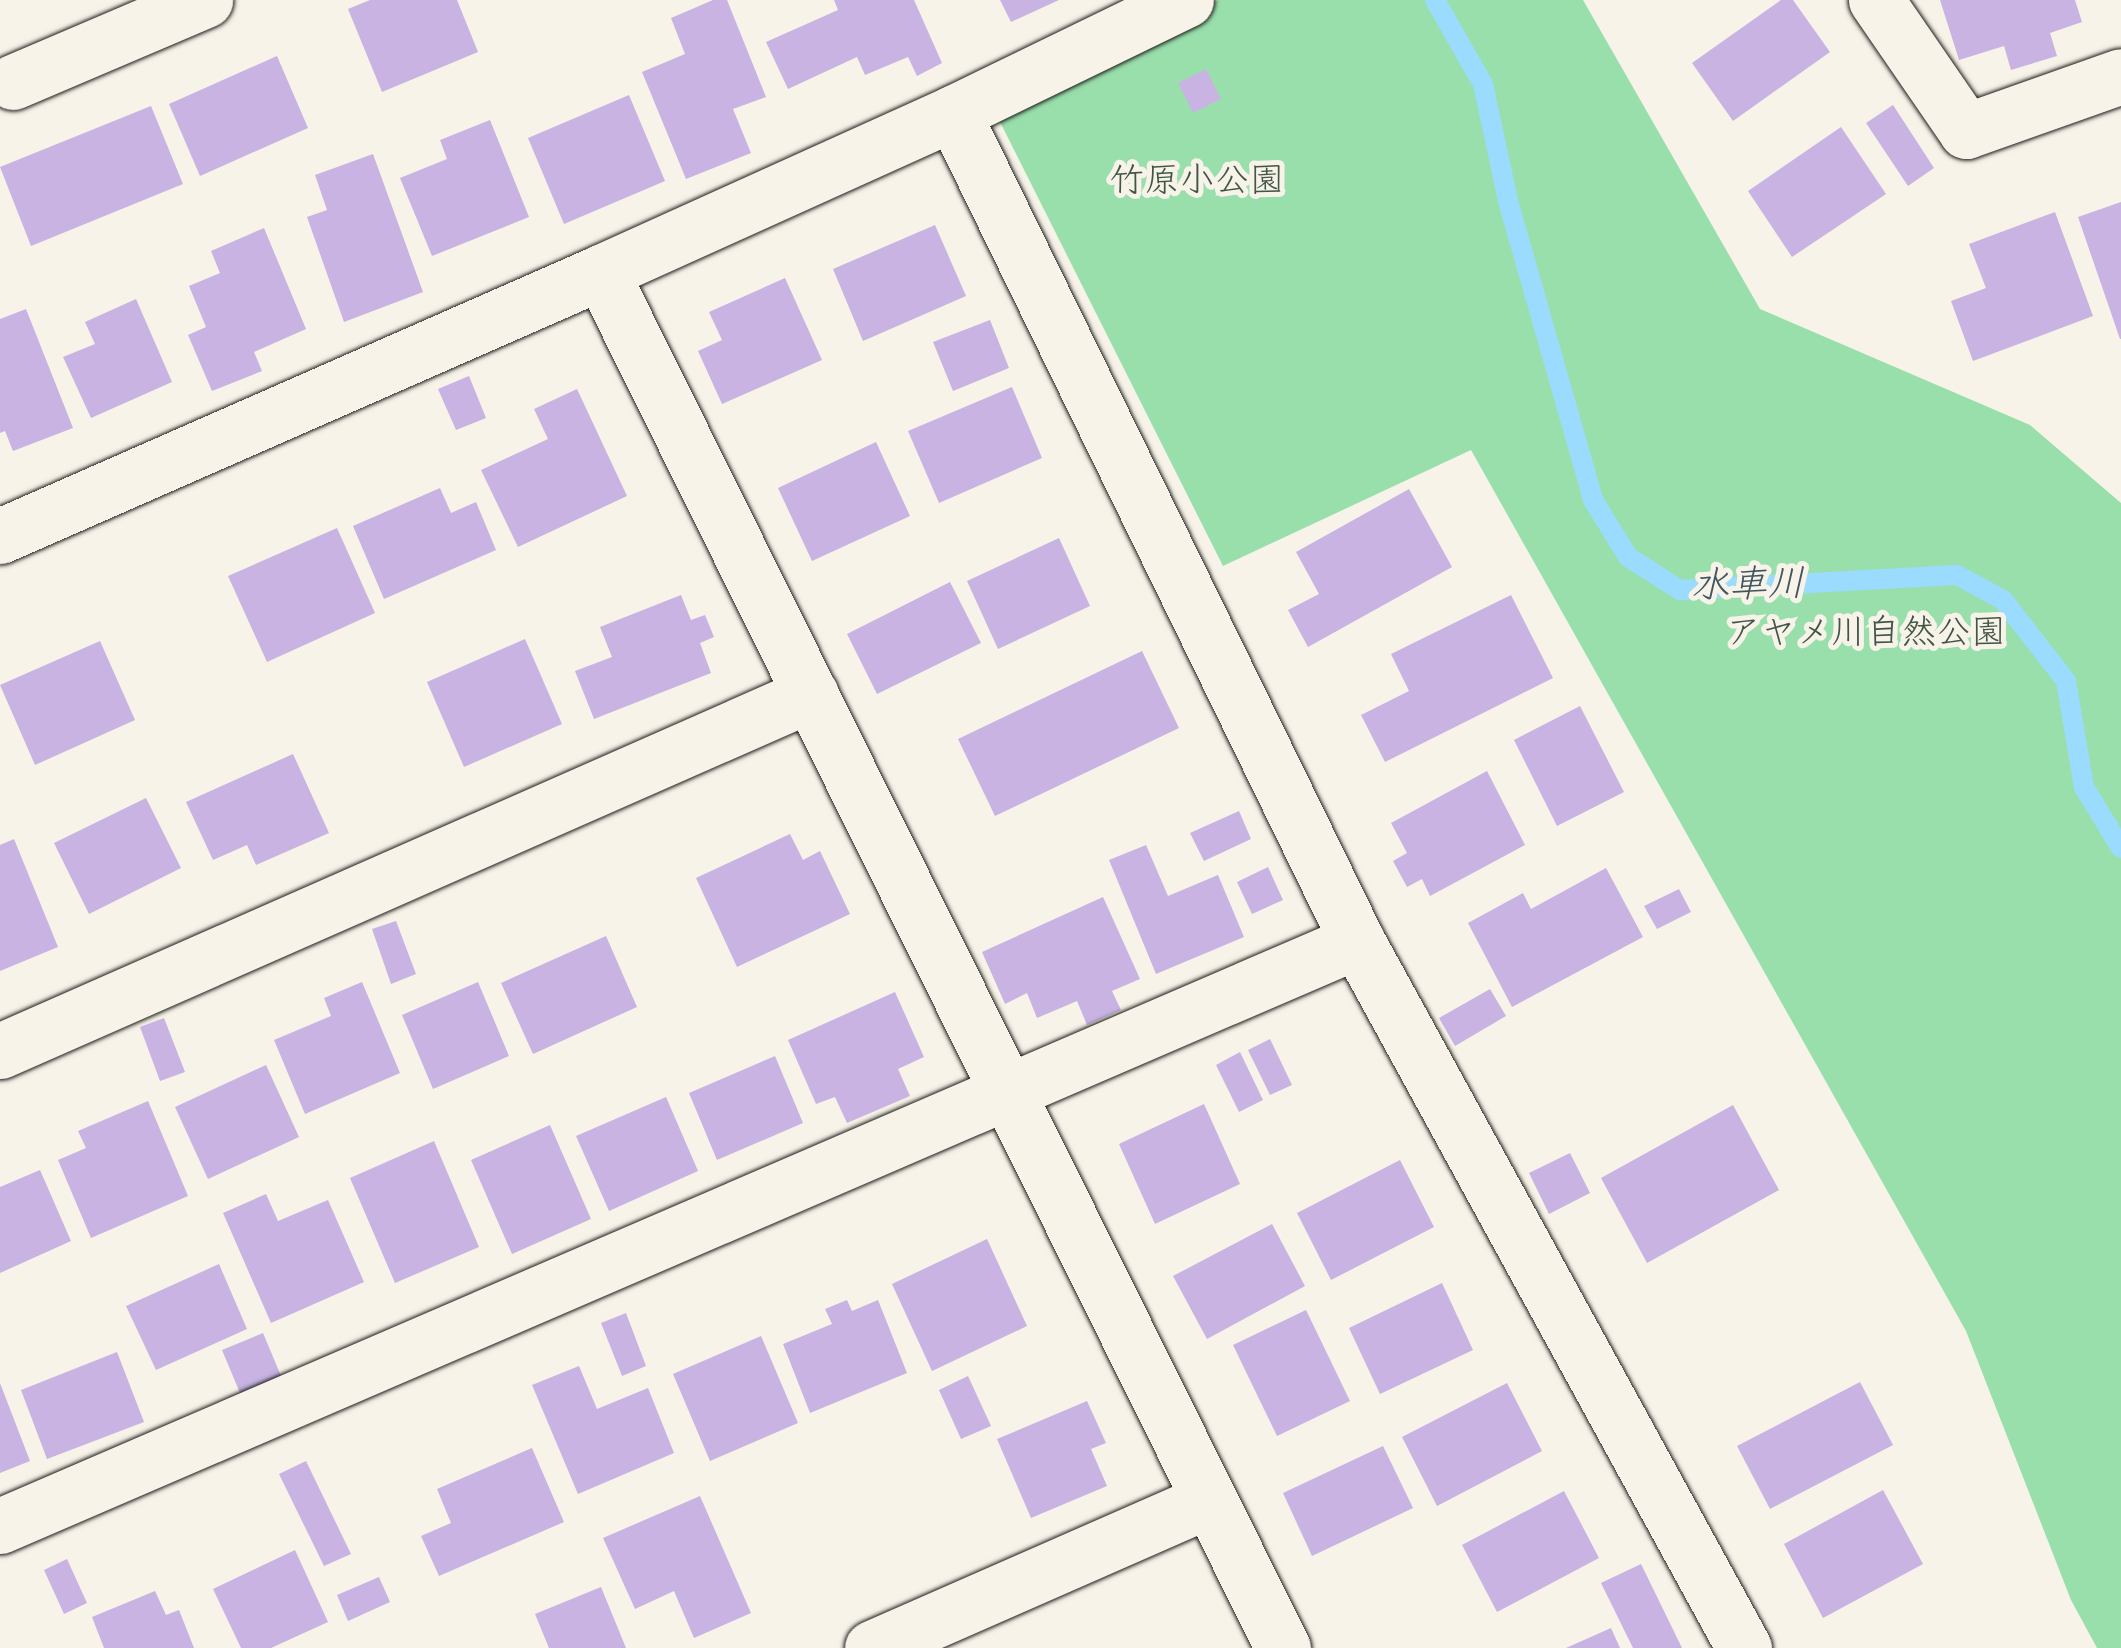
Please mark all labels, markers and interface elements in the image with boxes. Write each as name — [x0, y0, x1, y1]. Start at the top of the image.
park label: 竹原小公園 — [1110, 159, 1284, 201]
water label: 水車川 — [1691, 560, 1805, 608]
park label: アヤメ川自然公園 — [1726, 611, 2006, 653]

